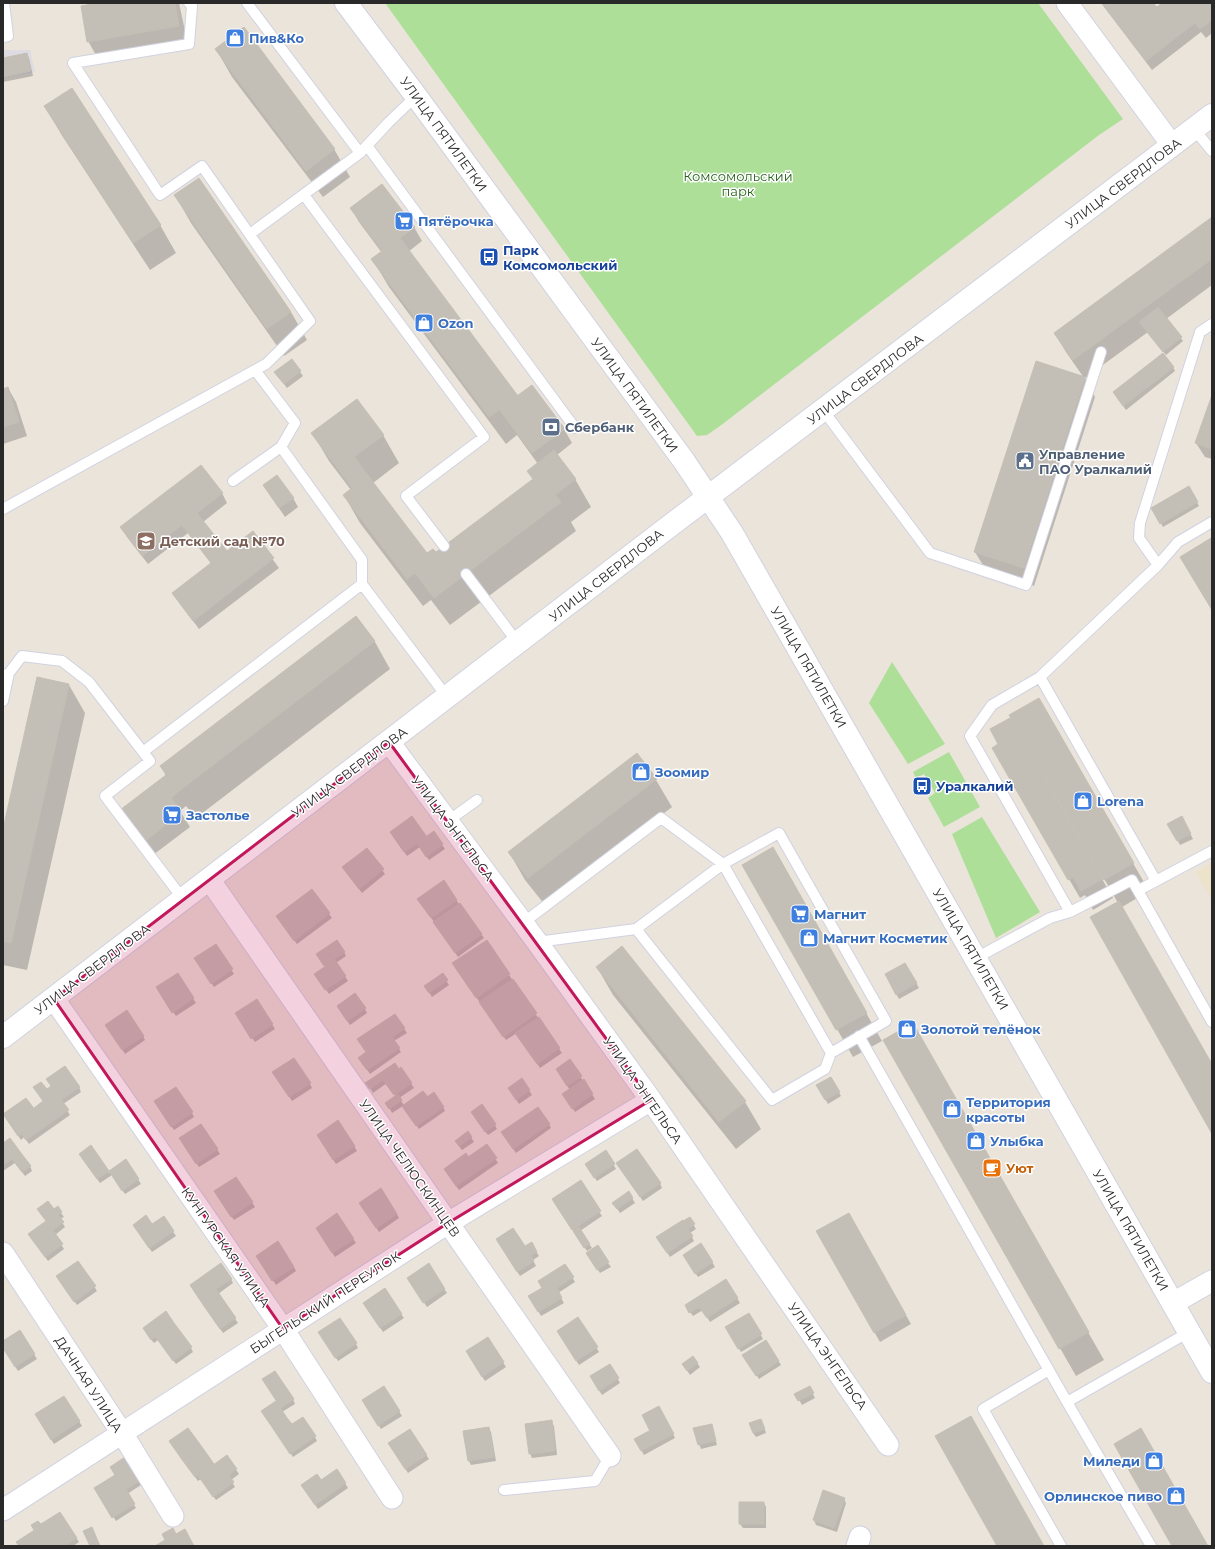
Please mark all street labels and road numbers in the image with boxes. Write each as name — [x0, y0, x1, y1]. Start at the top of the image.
street label: УЛИЦА ПЯТИЛЕТКИ — [397, 74, 491, 194]
street label: УЛИЦА СВЕРДЛОВА — [1062, 134, 1184, 232]
street label: УЛИЦА СВЕРДЛОВА — [804, 330, 926, 428]
street label: УЛИЦА ПЯТИЛЕТКИ — [588, 335, 682, 455]
street label: УЛИЦА СВЕРДЛОВА — [546, 525, 667, 625]
street label: УЛИЦА ПЯТИЛЕТКИ — [768, 603, 850, 731]
street label: УЛИЦА СВЕРДЛОВА — [288, 723, 410, 821]
street label: УЛИЦА ЭНГЕЛЬСА — [408, 772, 498, 884]
street label: УЛИЦА ПЯТИЛЕТКИ — [930, 885, 1012, 1013]
street label: УЛИЦА СВЕРДЛОВА — [31, 920, 153, 1018]
street label: УЛИЦА ЭНГЕЛЬСА — [600, 1033, 686, 1147]
street label: УЛИЦА ЧЕЛЮСКИНЦЕВ — [356, 1096, 464, 1240]
street label: УЛИЦА ПЯТИЛЕТКИ — [1090, 1166, 1172, 1294]
street label: КУНГУРСКАЯ УЛИЦА — [178, 1184, 274, 1310]
street label: БЫГЕЛЬСКИЙ ПЕРЕУЛОК — [247, 1247, 403, 1357]
street label: УЛИЦА ЭНГЕЛЬСА — [785, 1299, 871, 1413]
street label: ДАЧНАЯ УЛИЦА — [52, 1333, 126, 1435]

